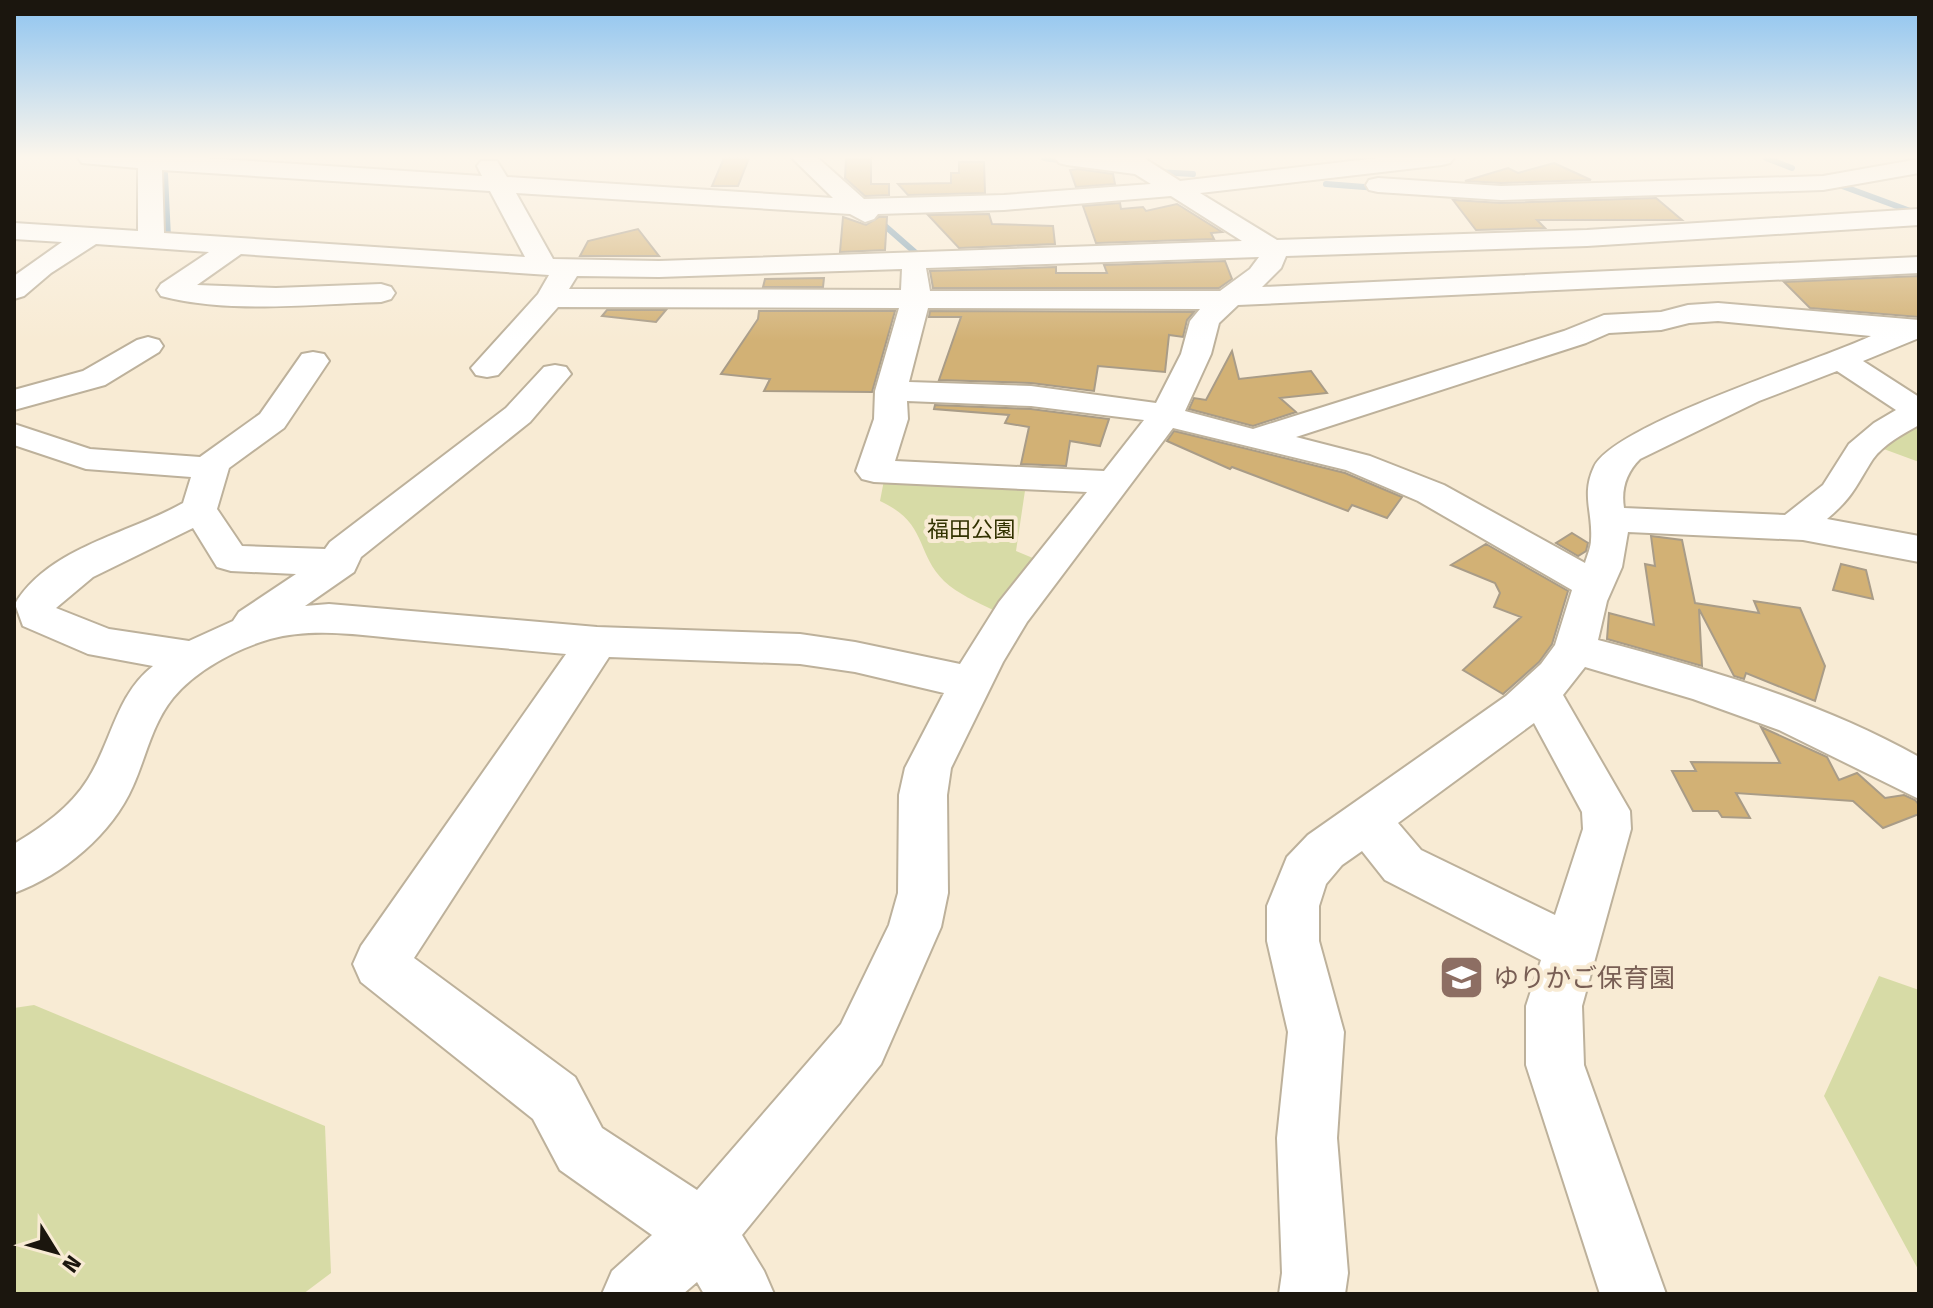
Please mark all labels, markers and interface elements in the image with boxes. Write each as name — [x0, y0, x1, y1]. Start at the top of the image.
park label: 福田公園 — [927, 516, 1015, 543]
school or university icon: ゆりかご保育園 — [1438, 954, 1486, 1002]
place label: ゆりかご保育園 — [1493, 963, 1675, 994]
north arrow — [16, 1212, 96, 1292]
text: N — [56, 1250, 87, 1278]

